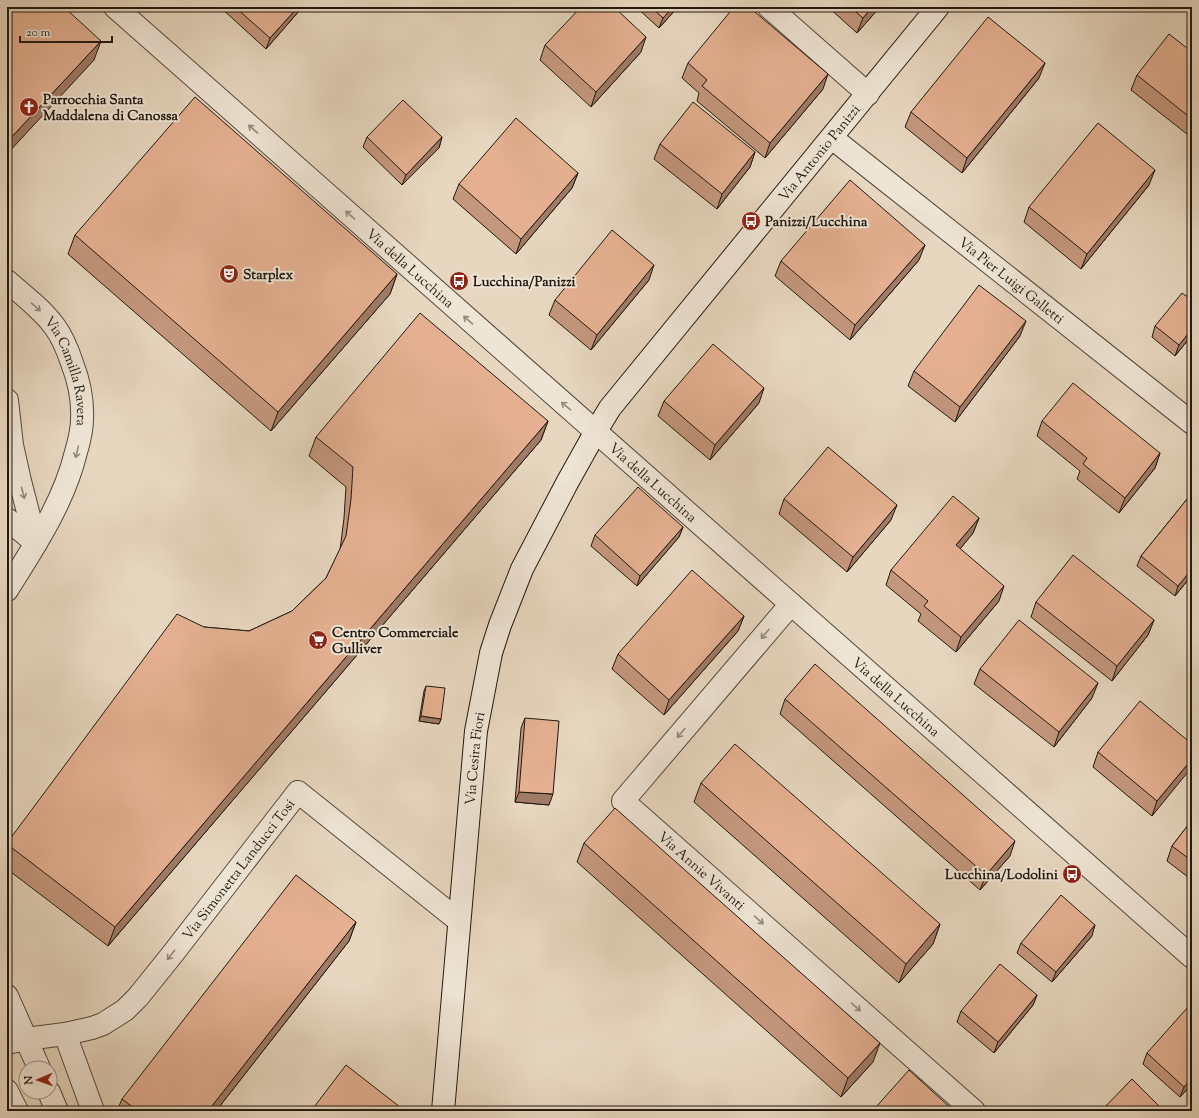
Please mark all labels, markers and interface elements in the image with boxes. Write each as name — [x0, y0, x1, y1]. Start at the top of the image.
scale bar — [20, 18, 112, 44]
text: 20 m — [26, 24, 51, 42]
place label: Parrocchia Santa Maddalena di Canossa — [43, 91, 178, 127]
church icon: Parrocchia Santa Maddalena di Canossa — [18, 96, 40, 118]
street label: Via Antonio Panizzi — [775, 101, 866, 206]
one-way arrow — [248, 125, 258, 134]
one-way arrow — [345, 210, 355, 220]
bus stop icon: Panizzi/Lucchina — [740, 210, 762, 232]
place label: Panizzi/Lucchina — [765, 213, 868, 233]
street label: Via della Lucchina — [361, 225, 458, 314]
street label: Via Pier Luigi Galletti — [953, 233, 1068, 330]
theatre icon: Starplex — [218, 263, 240, 285]
place label: Starplex — [243, 266, 293, 286]
bus stop icon: Lucchina/Panizzi — [448, 270, 470, 292]
place label: Lucchina/Panizzi — [473, 273, 575, 293]
one-way arrow — [31, 302, 42, 311]
street label: Via Camilla Ravera — [39, 313, 90, 427]
one-way arrow — [463, 315, 474, 324]
one-way arrow — [561, 401, 571, 410]
street label: Via della Lucchina — [603, 439, 701, 529]
one-way arrow — [72, 445, 80, 458]
one-way arrow — [20, 486, 27, 499]
place label: Centro Commerciale Gulliver — [332, 624, 459, 660]
one-way arrow — [761, 628, 770, 639]
supermarket icon: Centro Commerciale Gulliver — [307, 629, 329, 651]
street label: Via della Lucchina — [846, 654, 944, 743]
street label: Via Cesira Fiori — [462, 710, 491, 806]
one-way arrow — [677, 727, 686, 737]
street label: Via Simonetta Landucci Tosi — [179, 796, 301, 945]
street label: Via Annie Vivanti — [652, 828, 748, 916]
bus stop icon: Lucchina/Lodolini — [1061, 863, 1083, 885]
place label: Lucchina/Lodolini — [945, 866, 1058, 886]
one-way arrow — [754, 916, 764, 925]
one-way arrow — [167, 950, 176, 961]
one-way arrow — [851, 1002, 862, 1011]
north arrow — [18, 1060, 58, 1100]
text: N — [21, 1075, 37, 1086]

